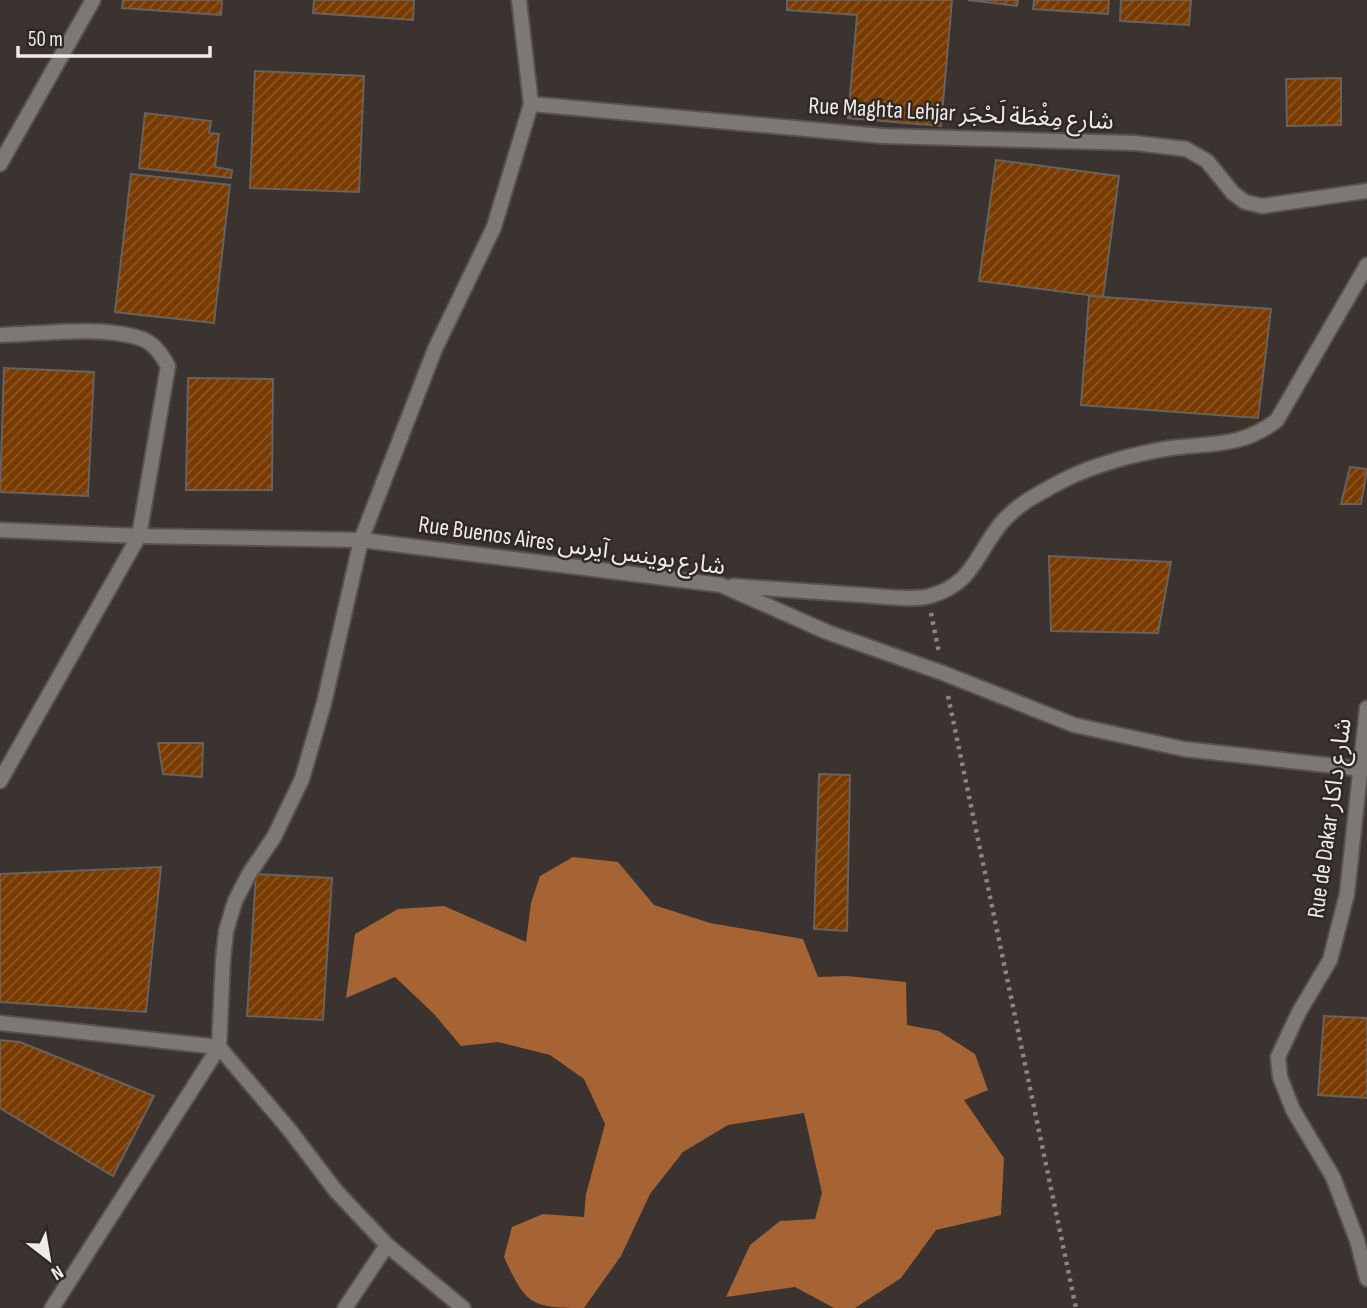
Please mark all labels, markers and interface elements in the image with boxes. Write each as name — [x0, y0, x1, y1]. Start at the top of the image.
scale bar — [18, 14, 210, 58]
text: 50 m — [28, 27, 63, 52]
street label: Rue Maghta Lehjar شارع مِغْطَة لَحْجَر — [807, 89, 1114, 138]
street label: Rue Buenos Aires شارع بوينس آيرس — [416, 510, 727, 583]
street label: Rue de Dakar شارع داكار — [1301, 716, 1360, 920]
north arrow — [14, 1224, 84, 1294]
text: N — [47, 1260, 67, 1285]

